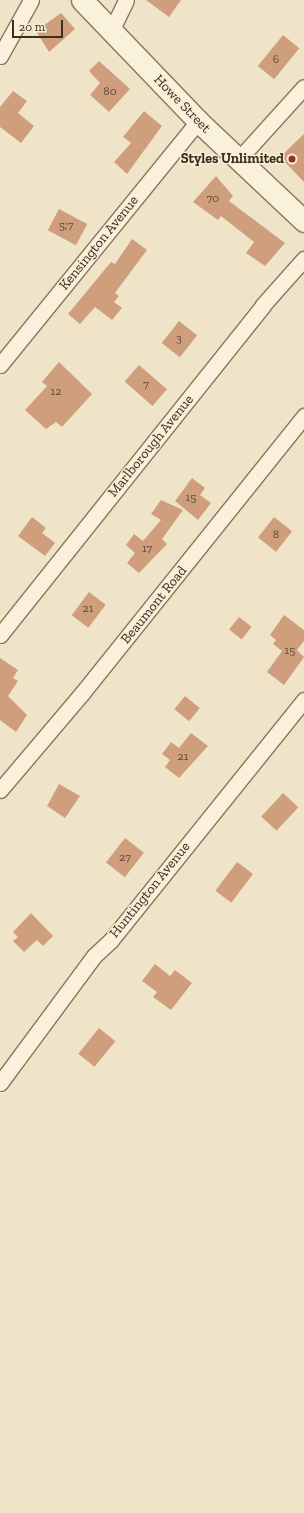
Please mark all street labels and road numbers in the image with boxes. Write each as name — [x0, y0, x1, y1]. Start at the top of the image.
street label: Howe Street — [150, 71, 214, 137]
street label: Kensington Avenue — [56, 192, 142, 294]
street label: Marlborough Avenue — [104, 391, 198, 501]
street label: Beaumont Road — [117, 563, 191, 647]
street label: Huntington Avenue — [106, 839, 194, 941]

